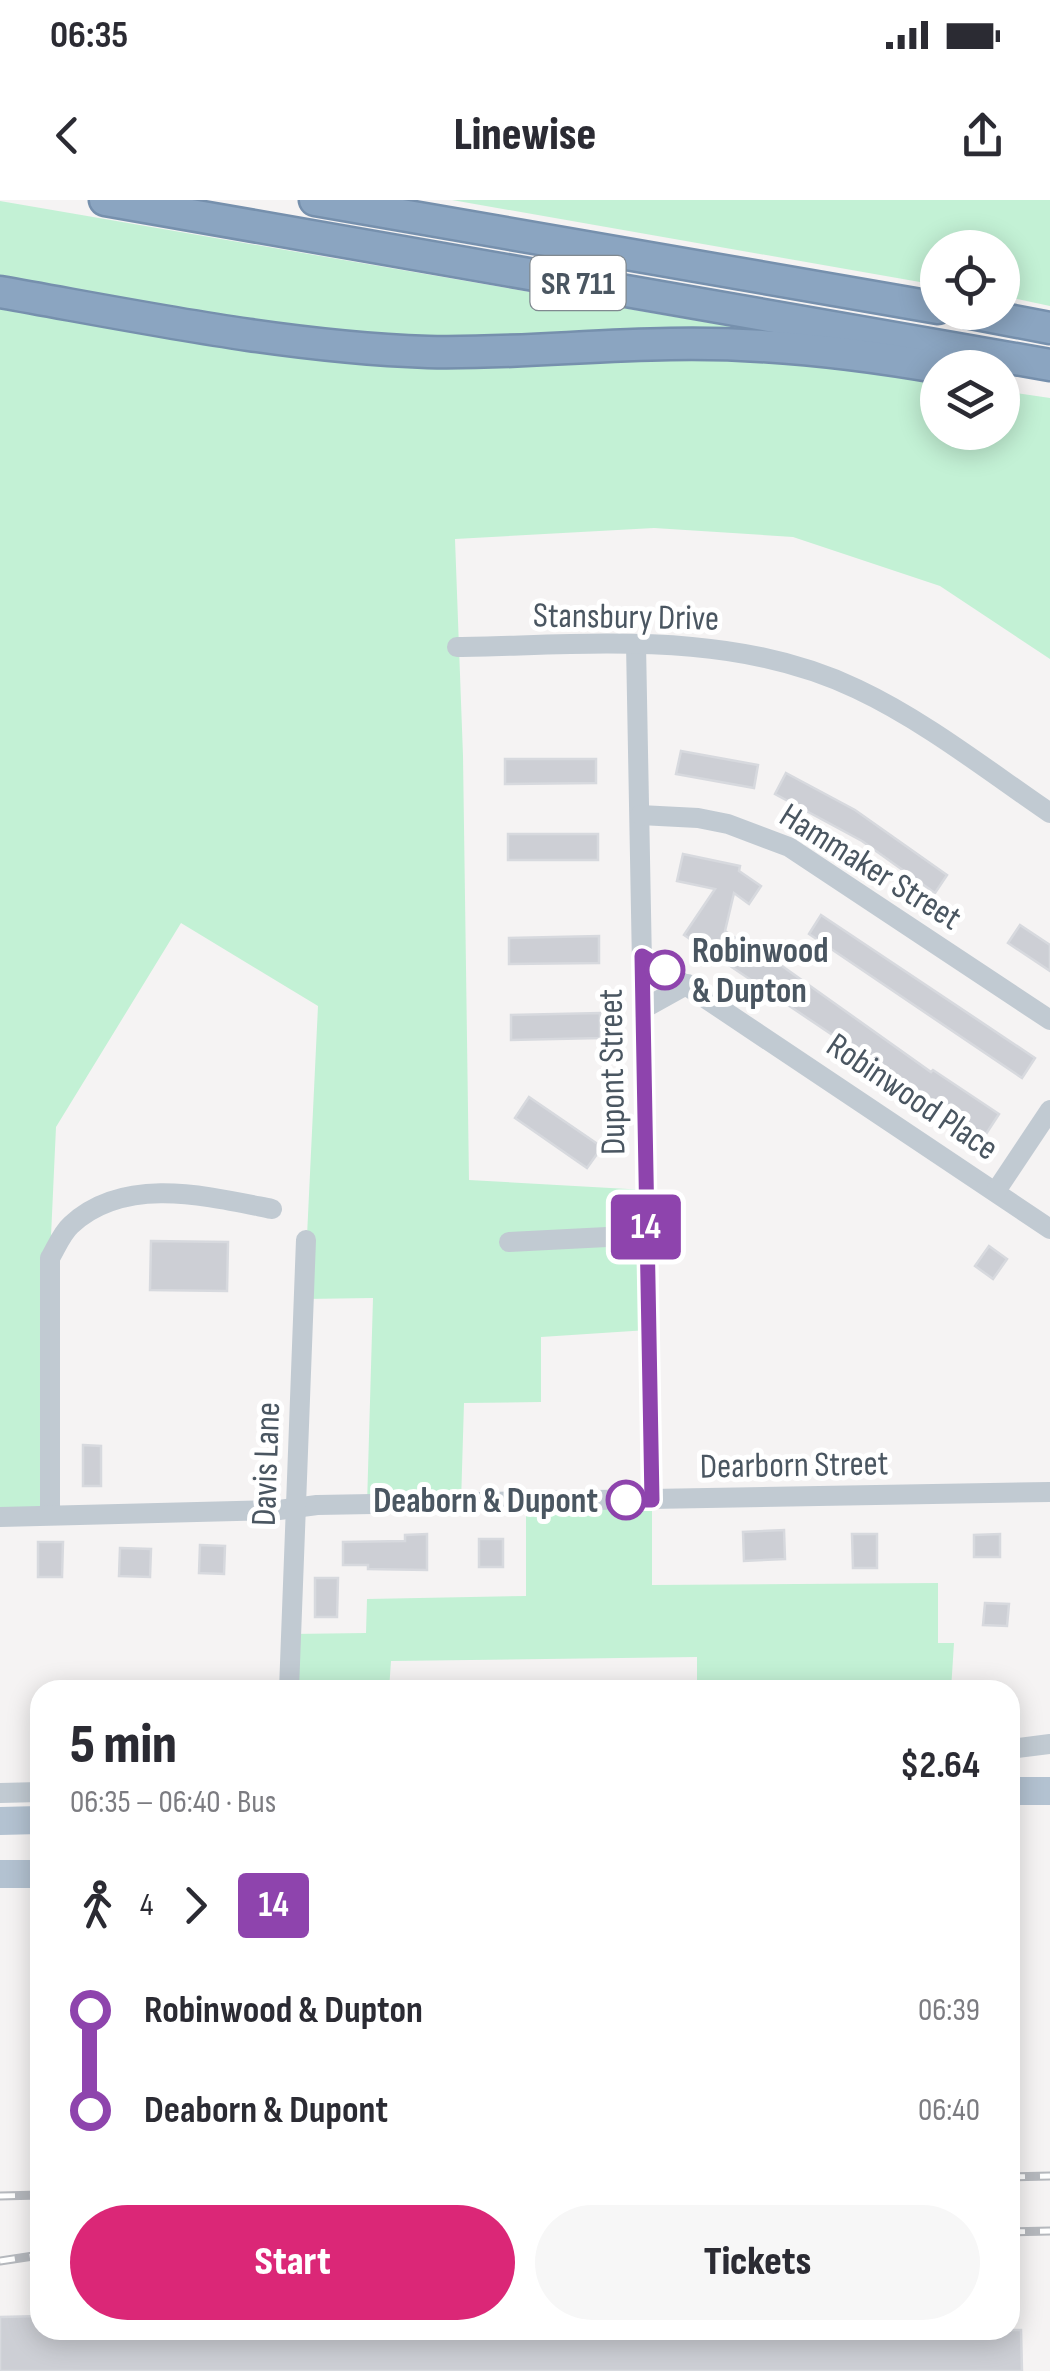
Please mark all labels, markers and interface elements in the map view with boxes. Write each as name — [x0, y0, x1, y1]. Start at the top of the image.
text: 06:35 — [50, 13, 128, 58]
icon: back — [40, 108, 95, 163]
text: Linewise — [454, 108, 596, 163]
icon: share — [955, 108, 1010, 163]
map controls — [920, 230, 1020, 450]
button: locate — [920, 230, 1020, 330]
road number: SR 711 — [530, 256, 626, 310]
button: layers — [920, 350, 1020, 450]
street label: Stansbury Drive — [533, 594, 719, 641]
street label: Hammaker Street — [771, 794, 969, 940]
place label: Robinwood & Dupton — [692, 930, 829, 1013]
marker: Robinwood & Dupton — [646, 951, 684, 989]
street label: Dupont Street — [590, 989, 635, 1155]
street label: Robinwood Place — [818, 1024, 1006, 1170]
line badge: 14 — [601, 1194, 691, 1260]
text: 14 — [631, 1206, 661, 1249]
street label: Davis Lane — [243, 1401, 290, 1527]
street label: Dearborn Street — [700, 1442, 889, 1489]
place label: Deaborn & Dupont — [373, 1480, 598, 1523]
marker: Deaborn & Dupont — [607, 1481, 645, 1519]
text: 5 min — [70, 1712, 177, 1779]
text: $2.64 — [900, 1743, 980, 1788]
text: 06:35 – 06:40 · Bus — [70, 1783, 276, 1822]
icon: walk — [70, 1878, 125, 1933]
icon: forward — [168, 1878, 223, 1933]
text: 14 — [258, 1884, 289, 1927]
text: 4 — [140, 1886, 153, 1925]
text: Robinwood & Dupton — [144, 1988, 423, 2033]
text: 06:39 — [918, 1991, 980, 2030]
text: Deaborn & Dupont — [144, 2088, 388, 2133]
text: 06:40 — [918, 2091, 980, 2130]
button: Start — [70, 2205, 515, 2320]
button: Tickets — [535, 2205, 980, 2320]

